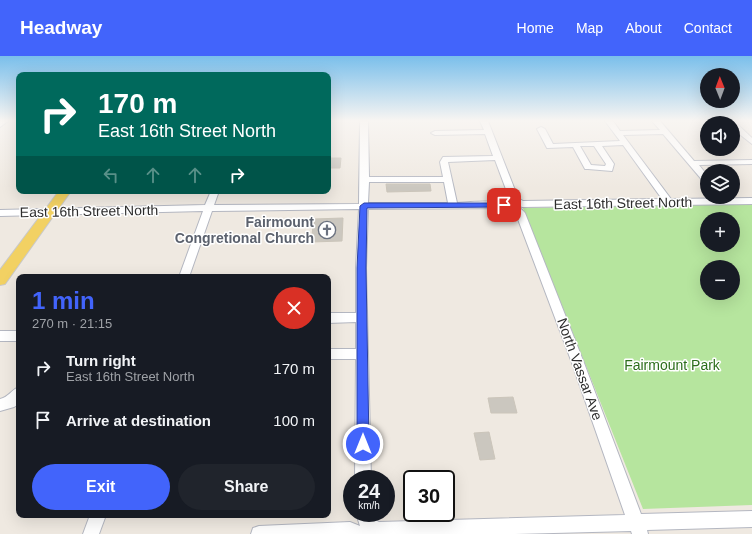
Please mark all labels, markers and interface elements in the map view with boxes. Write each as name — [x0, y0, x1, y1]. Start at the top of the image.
text: Headway — [20, 17, 102, 38]
text: Home — [517, 20, 554, 36]
text: Map — [576, 20, 603, 36]
text: About — [625, 20, 662, 36]
text: Contact — [684, 20, 732, 36]
north arrow — [700, 68, 740, 108]
map controls — [700, 68, 740, 300]
icon: right — [32, 88, 84, 140]
text: 170 m — [98, 88, 177, 119]
button: sound — [700, 116, 740, 156]
text: East 16th Street North — [98, 121, 276, 141]
icon: left — [100, 164, 122, 186]
icon: ahead — [142, 164, 164, 186]
icon: ahead — [184, 164, 206, 186]
icon: right — [226, 164, 248, 186]
button: layers — [700, 164, 740, 204]
pin — [487, 188, 521, 222]
icon: arrive — [493, 194, 515, 216]
street label: East 16th Street North — [554, 194, 692, 212]
street label: East 16th Street North — [20, 202, 158, 220]
button: + — [700, 212, 740, 252]
place label: Fairmount Congretional Church — [175, 214, 314, 246]
church icon: Fairmount Congretional Church — [317, 220, 337, 240]
button: − — [700, 260, 740, 300]
text: 1 min — [32, 287, 95, 314]
button: close — [273, 287, 315, 329]
text: 270 m · 21:15 — [32, 316, 112, 331]
street label: North Vassar Ave — [554, 316, 606, 423]
text: Turn right — [66, 352, 136, 369]
icon: right — [32, 357, 54, 379]
park label: Fairmount Park — [624, 357, 721, 373]
text: 170 m — [273, 360, 315, 377]
text: East 16th Street North — [66, 369, 195, 384]
icon: arrive — [32, 409, 54, 431]
text: Arrive at destination — [66, 412, 211, 429]
text: 100 m — [273, 412, 315, 429]
position arrow — [342, 423, 384, 465]
button: Exit — [32, 464, 170, 510]
button: Share — [178, 464, 315, 510]
speed limit sign: 30 — [403, 470, 455, 522]
text: 24 — [358, 480, 380, 502]
text: km/h — [358, 500, 380, 511]

